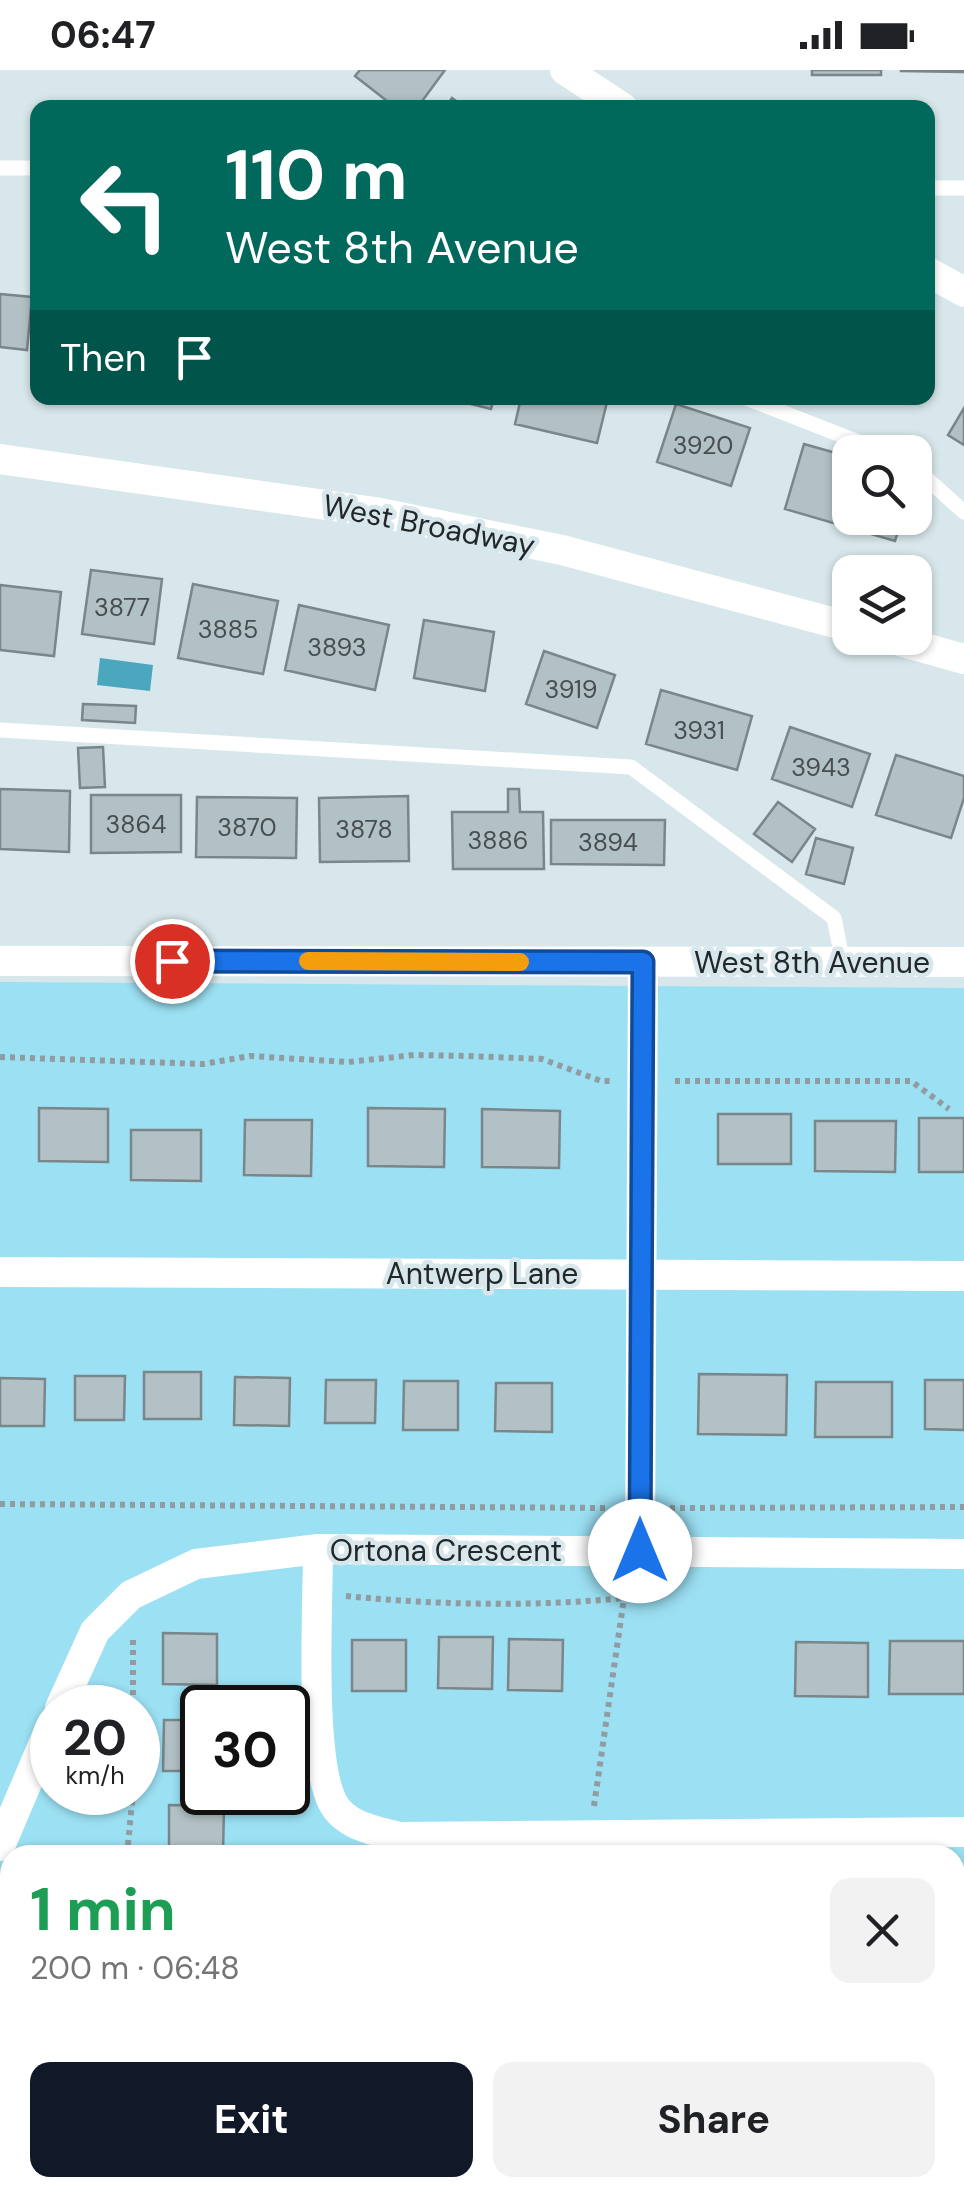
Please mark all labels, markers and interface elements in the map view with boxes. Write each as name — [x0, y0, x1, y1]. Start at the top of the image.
text: 06:47 — [50, 10, 156, 60]
text: 110 m — [225, 130, 408, 221]
icon: left — [60, 140, 190, 270]
text: West 8th Avenue — [225, 218, 579, 277]
icon: arrive — [167, 330, 222, 385]
text: Then — [60, 333, 147, 383]
house number: 3920 — [673, 429, 733, 462]
map controls — [832, 435, 932, 655]
button: search — [832, 435, 932, 535]
street label: West Broadway — [320, 485, 539, 565]
button: layers — [832, 555, 932, 655]
house number: 3877 — [94, 591, 150, 624]
house number: 3885 — [198, 613, 258, 646]
house number: 3893 — [307, 631, 367, 664]
house number: 3919 — [545, 673, 597, 706]
house number: 3931 — [673, 714, 725, 747]
house number: 3943 — [791, 751, 851, 784]
house number: 3864 — [106, 808, 166, 841]
house number: 3870 — [217, 811, 277, 844]
house number: 3878 — [335, 813, 393, 846]
house number: 3886 — [468, 824, 528, 857]
house number: 3894 — [578, 826, 638, 859]
pin — [130, 919, 215, 1004]
icon: arrive — [145, 934, 200, 989]
street label: West 8th Avenue — [694, 943, 930, 982]
street label: Antwerp Lane — [386, 1254, 578, 1293]
position arrow — [588, 1499, 692, 1603]
street label: Ortona Crescent — [330, 1531, 562, 1570]
speed limit sign: 30 — [180, 1685, 310, 1815]
text: 20 — [63, 1705, 127, 1771]
text: km/h — [65, 1759, 125, 1792]
text: 1 min — [30, 1870, 176, 1949]
button: close — [830, 1878, 935, 1983]
text: 200 m · 06:48 — [30, 1947, 240, 1989]
button: Exit — [30, 2062, 473, 2177]
button: Share — [493, 2062, 935, 2177]

